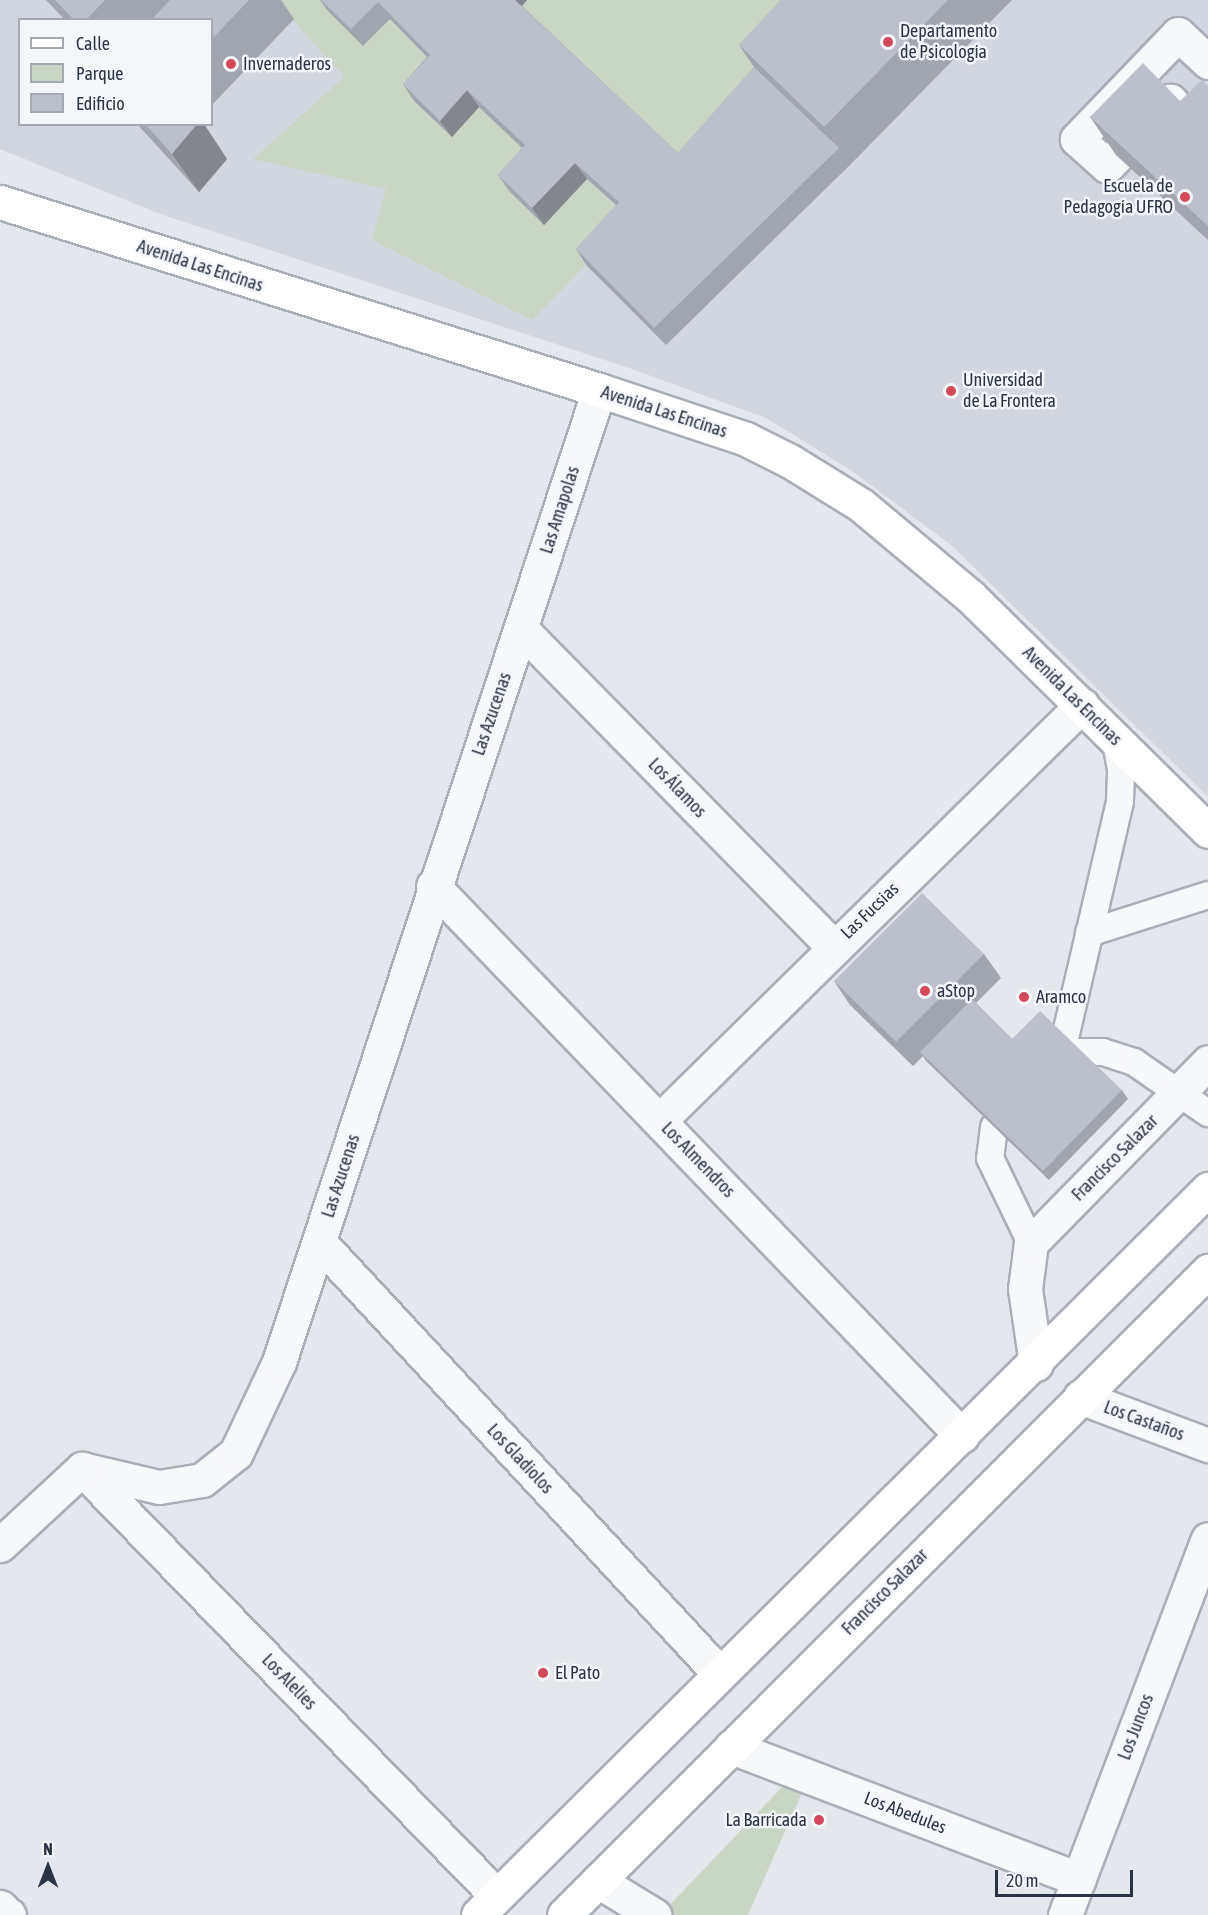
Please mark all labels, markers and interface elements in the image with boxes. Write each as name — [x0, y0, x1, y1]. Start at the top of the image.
legend — [18, 18, 213, 126]
place label: Departamento de Psicología — [900, 21, 997, 63]
text: Calle — [76, 33, 110, 54]
marker: Departamento de Psicología — [881, 35, 895, 49]
place label: Invernaderos — [243, 53, 331, 75]
marker: Invernaderos — [224, 57, 238, 71]
text: Parque — [76, 63, 124, 84]
text: Edificio — [76, 93, 125, 114]
place label: Escuela de Pedagogía UFRO — [1064, 176, 1173, 219]
marker: Escuela de Pedagogía UFRO — [1178, 190, 1192, 204]
street label: Avenida Las Encinas — [134, 235, 266, 297]
place label: Universidad de La Frontera — [963, 370, 1056, 412]
street label: Avenida Las Encinas — [598, 381, 730, 443]
marker: Universidad de La Frontera — [944, 384, 958, 398]
street label: Las Amapolas — [536, 463, 584, 557]
street label: Avenida Las Encinas — [1018, 642, 1126, 750]
street label: Las Azucenas — [468, 670, 516, 758]
street label: Los Álamos — [644, 754, 710, 822]
street label: Las Fucsias — [837, 878, 903, 944]
place label: aStop — [937, 980, 975, 1002]
marker: aStop — [918, 984, 932, 998]
place label: Aramco — [1036, 986, 1086, 1008]
marker: Aramco — [1017, 990, 1031, 1004]
street label: Francisco Salazar — [1067, 1110, 1163, 1206]
street label: Los Almendros — [657, 1118, 739, 1202]
street label: Las Azucenas — [317, 1132, 365, 1220]
street label: Los Castaños — [1101, 1396, 1187, 1446]
street label: Los Gladiolos — [482, 1420, 558, 1498]
street label: Francisco Salazar — [837, 1544, 933, 1640]
street label: Los Alelies — [257, 1650, 321, 1714]
place label: El Pato — [555, 1662, 600, 1684]
marker: El Pato — [536, 1666, 550, 1680]
street label: Los Juncos — [1114, 1691, 1158, 1763]
street label: Los Abedules — [861, 1788, 949, 1838]
place label: La Barricada — [726, 1809, 807, 1831]
marker: La Barricada — [812, 1813, 826, 1827]
north arrow — [18, 1837, 78, 1897]
text: N — [43, 1840, 53, 1858]
scale bar — [998, 1858, 1136, 1896]
text: 20 m — [1006, 1870, 1038, 1891]

